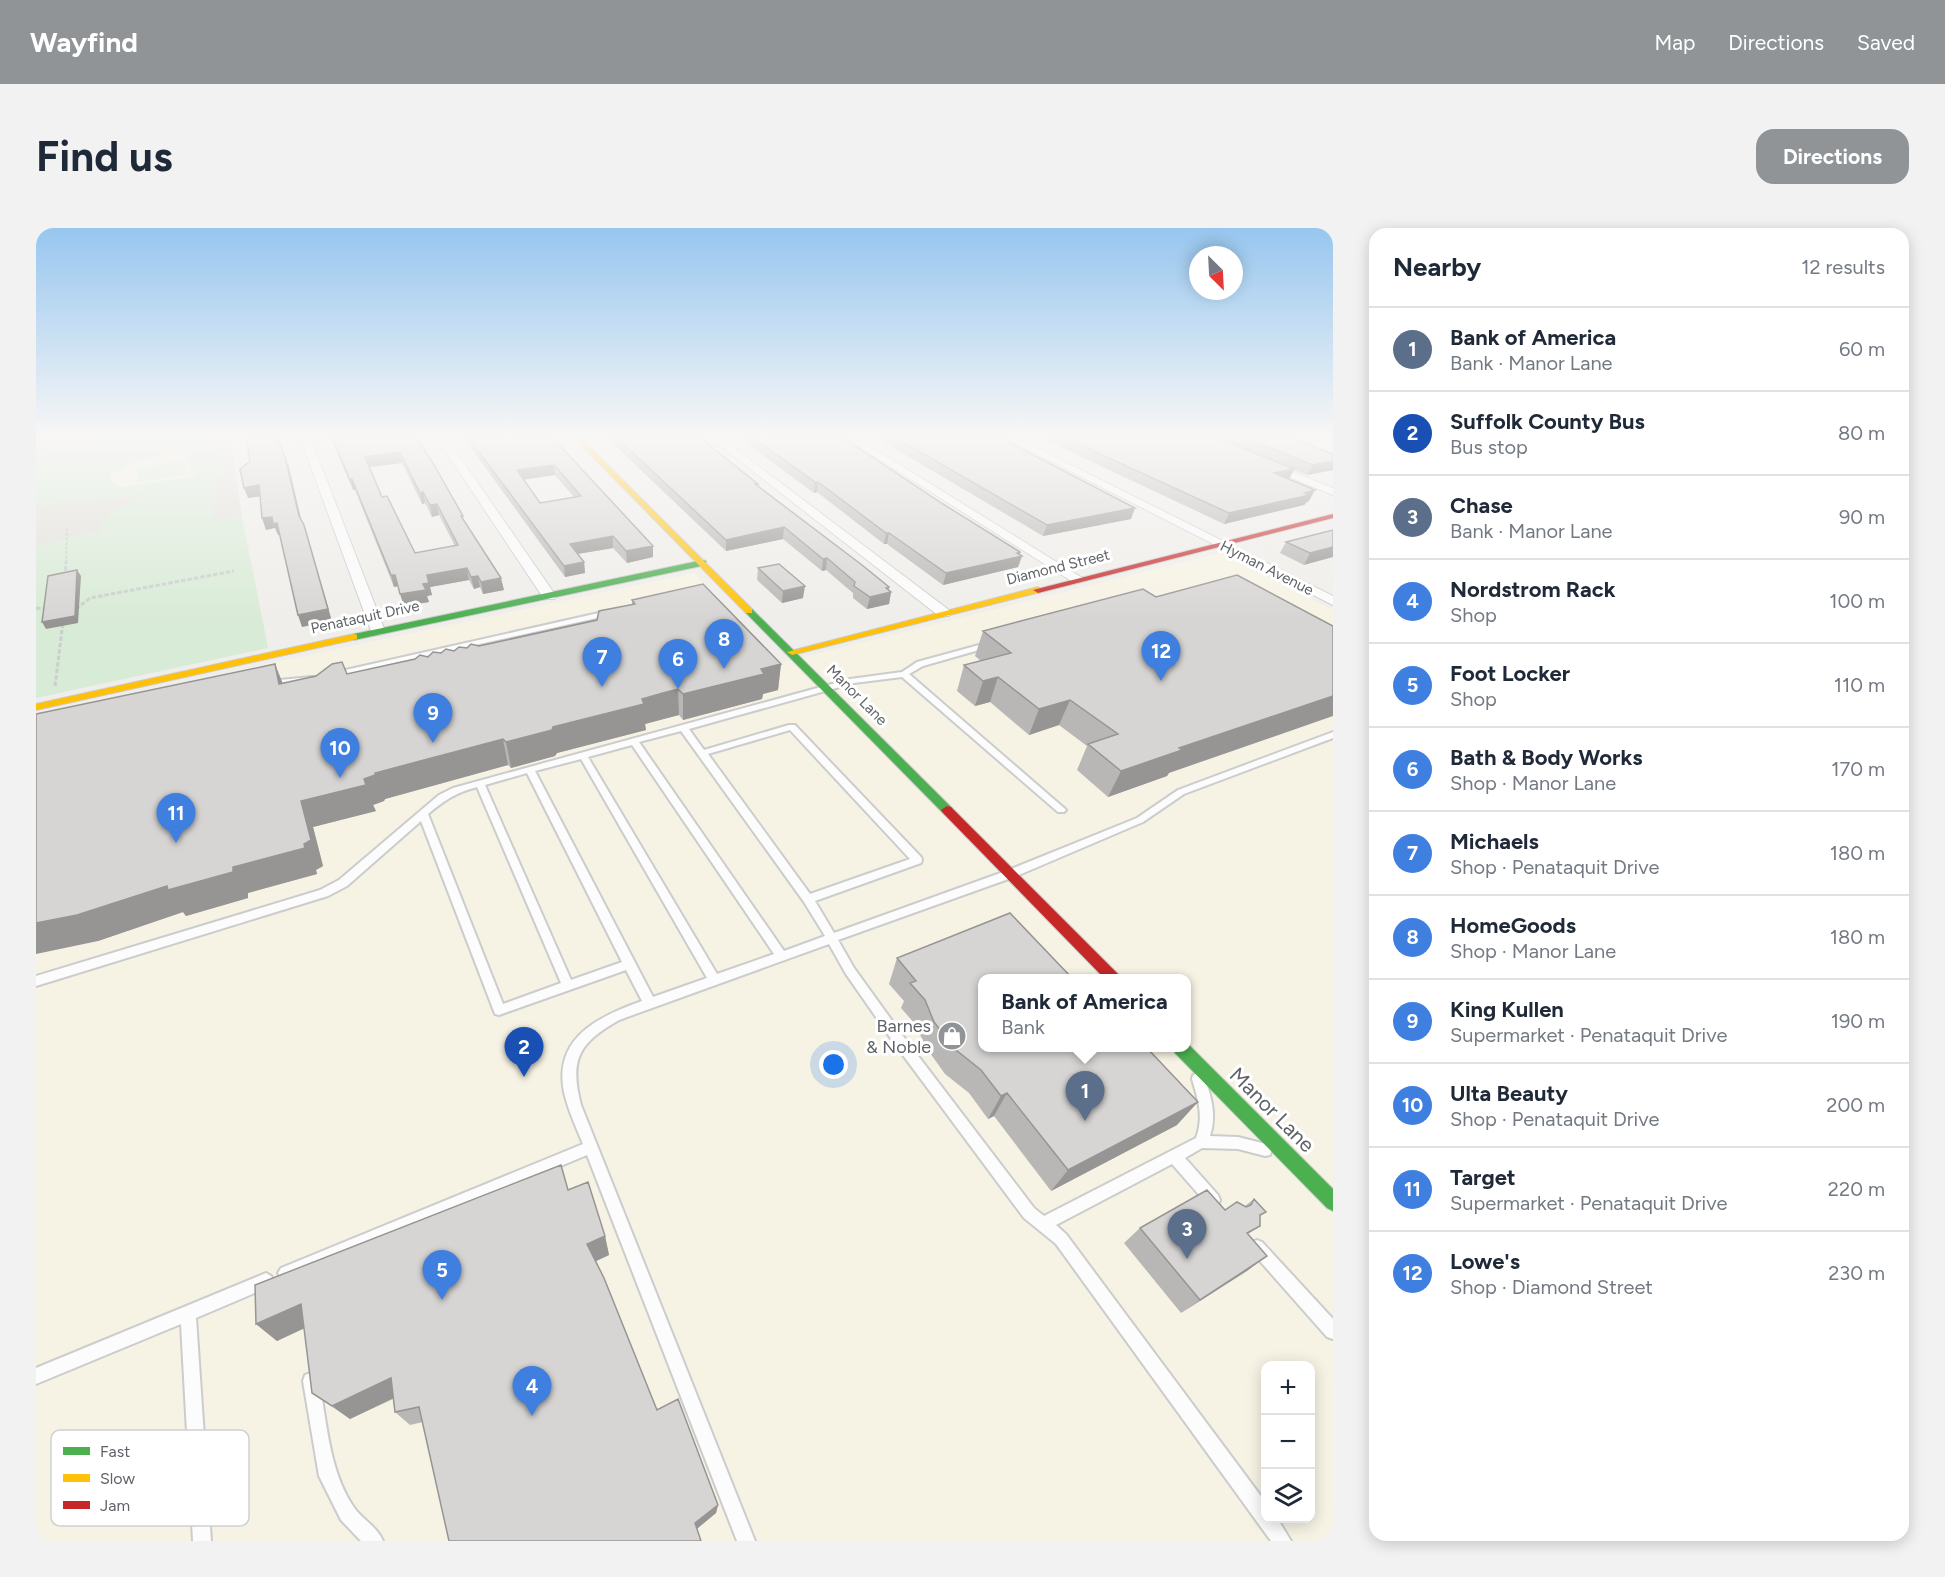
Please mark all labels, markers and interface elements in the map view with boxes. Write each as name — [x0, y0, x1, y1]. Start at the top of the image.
text: Wayfind — [30, 25, 138, 59]
text: Map — [1654, 30, 1695, 55]
text: Directions — [1728, 30, 1824, 55]
text: Saved — [1857, 30, 1915, 55]
button: Directions — [1756, 129, 1909, 184]
text: Find us — [36, 131, 173, 182]
north arrow — [1189, 246, 1243, 300]
text: Nearby — [1393, 251, 1481, 283]
text: 12 results — [1801, 255, 1885, 279]
text: Bank of America — [1450, 324, 1616, 351]
text: 1 — [1408, 337, 1417, 361]
text: 60 m — [1839, 337, 1885, 361]
text: Bank · Manor Lane — [1450, 351, 1613, 375]
text: Suffolk County Bus — [1450, 408, 1645, 435]
text: 2 — [1407, 421, 1418, 445]
text: 80 m — [1838, 421, 1885, 445]
text: Bus stop — [1450, 435, 1528, 459]
text: Chase — [1450, 492, 1513, 519]
text: 3 — [1407, 505, 1418, 529]
text: 90 m — [1839, 505, 1885, 529]
text: Bank · Manor Lane — [1450, 519, 1613, 543]
street label: Hyman Avenue — [1217, 537, 1317, 599]
street label: Diamond Street — [1005, 545, 1112, 589]
text: Nordstrom Rack — [1450, 576, 1616, 603]
text: 4 — [1406, 589, 1419, 613]
text: 100 m — [1829, 589, 1885, 613]
street label: Penataquit Drive — [309, 597, 421, 637]
text: Shop — [1450, 603, 1497, 627]
pin: 8 — [704, 620, 744, 669]
pin: 12 — [1142, 632, 1180, 681]
pin: 7 — [582, 638, 622, 687]
pin: 6 — [658, 640, 698, 689]
text: Foot Locker — [1450, 660, 1570, 687]
street label: Manor Lane — [823, 661, 891, 729]
text: 5 — [1407, 673, 1418, 697]
text: 110 m — [1834, 673, 1885, 697]
text: Shop — [1450, 687, 1497, 711]
pin: 9 — [414, 694, 452, 743]
pin: 10 — [320, 728, 360, 778]
text: Bath & Body Works — [1450, 744, 1642, 771]
text: 6 — [1407, 757, 1418, 781]
text: 170 m — [1831, 757, 1885, 781]
text: Shop · Manor Lane — [1450, 771, 1616, 795]
pin: 11 — [156, 794, 196, 843]
text: Michaels — [1450, 828, 1539, 855]
text: 7 — [1407, 841, 1418, 865]
text: 180 m — [1830, 841, 1885, 865]
text: Shop · Penataquit Drive — [1450, 855, 1659, 879]
text: HomeGoods — [1450, 912, 1576, 939]
text: 8 — [1406, 925, 1419, 949]
text: 180 m — [1830, 925, 1885, 949]
text: Shop · Manor Lane — [1450, 939, 1616, 963]
popup — [978, 974, 1191, 1052]
text: Bank of America — [1001, 988, 1168, 1015]
text: King Kullen — [1450, 996, 1564, 1023]
text: 9 — [1407, 1009, 1418, 1033]
text: 190 m — [1831, 1009, 1885, 1033]
place label: Barnes & Noble — [866, 1015, 931, 1058]
text: Bank — [1001, 1015, 1045, 1039]
shop icon: Barnes & Noble — [936, 1020, 968, 1052]
text: Supermarket · Penataquit Drive — [1450, 1023, 1727, 1047]
pin: 2 — [504, 1028, 544, 1077]
your location — [819, 1050, 848, 1079]
street label: Manor Lane — [1225, 1062, 1320, 1157]
pin: 1 — [1066, 1072, 1104, 1121]
text: Ulta Beauty — [1450, 1080, 1568, 1107]
text: 10 — [1402, 1093, 1423, 1117]
text: 200 m — [1826, 1093, 1885, 1117]
text: Shop · Penataquit Drive — [1450, 1107, 1659, 1131]
text: Target — [1450, 1164, 1516, 1191]
text: 11 — [1404, 1177, 1421, 1201]
text: 220 m — [1828, 1177, 1885, 1201]
text: Supermarket · Penataquit Drive — [1450, 1191, 1727, 1215]
pin: 3 — [1168, 1210, 1206, 1259]
text: Lowe's — [1450, 1248, 1520, 1275]
pin: 5 — [422, 1250, 462, 1300]
text: 12 — [1402, 1261, 1423, 1285]
text: 230 m — [1828, 1261, 1885, 1285]
text: Shop · Diamond Street — [1450, 1275, 1653, 1299]
map controls — [1261, 1361, 1315, 1523]
button: + — [1261, 1361, 1315, 1415]
pin: 4 — [512, 1366, 552, 1416]
button: − — [1261, 1415, 1315, 1469]
legend — [51, 1430, 249, 1526]
text: Fast — [100, 1442, 130, 1461]
text: Slow — [100, 1469, 135, 1488]
button: layers — [1261, 1469, 1315, 1523]
text: Jam — [100, 1496, 130, 1515]

